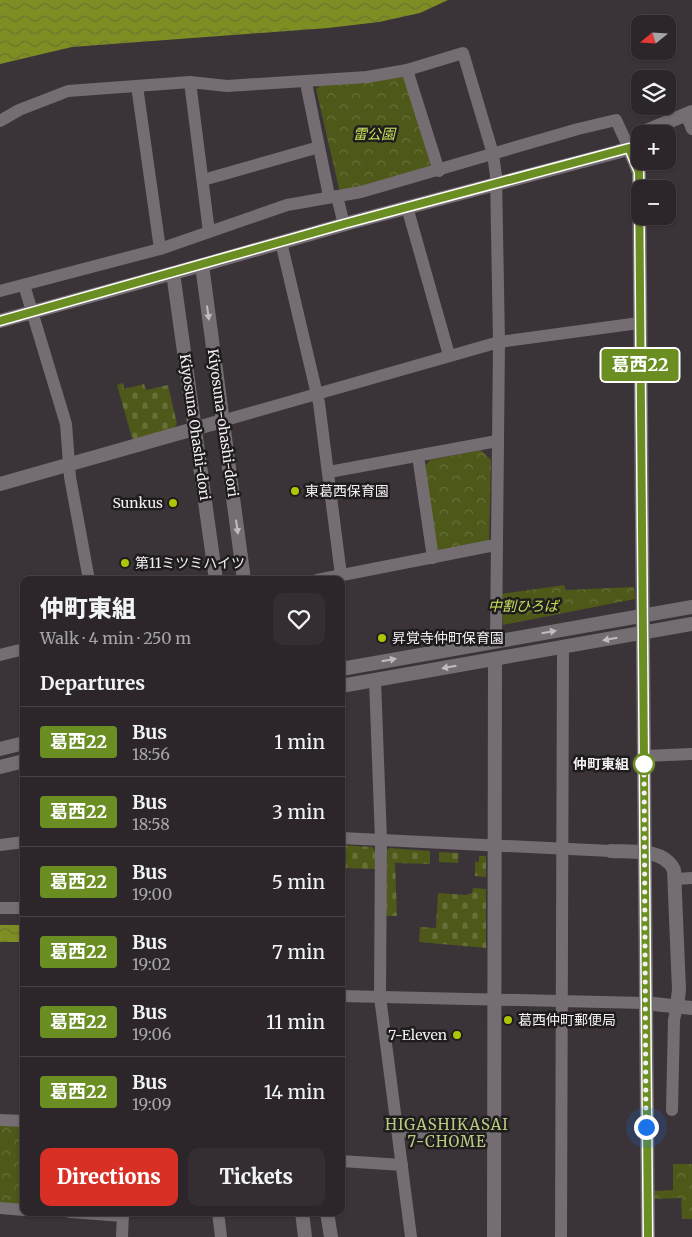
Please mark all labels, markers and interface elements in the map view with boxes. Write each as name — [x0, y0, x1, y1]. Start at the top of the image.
north arrow — [631, 15, 676, 60]
map controls — [631, 15, 676, 225]
button: layers — [631, 70, 676, 115]
park label: 雷公園 — [353, 125, 397, 143]
button: + — [631, 125, 676, 170]
button: − — [631, 180, 676, 225]
one-way arrow — [204, 306, 212, 322]
street label: Kiyosuna-ohashi-dori — [204, 348, 242, 499]
line badge: 葛西22 — [605, 349, 675, 381]
street label: Kiyosuna Ohashi-dori — [176, 353, 214, 502]
text: 葛西22 — [612, 353, 668, 376]
place label: 東葛西保育園 — [305, 482, 389, 500]
marker: 東葛西保育園 — [289, 485, 301, 497]
place label: Sunkus — [112, 494, 163, 512]
marker: Sunkus — [167, 497, 179, 509]
one-way arrow — [233, 519, 241, 535]
place label: 第11ミツミハイツ — [135, 554, 245, 572]
marker: 第11ミツミハイツ — [119, 557, 131, 569]
text: 仲町東組 — [40, 593, 136, 624]
button: heart — [273, 593, 325, 645]
park label: 中割ひろば — [488, 597, 561, 615]
one-way arrow — [542, 627, 558, 635]
text: Walk · 4 min · 250 m — [40, 628, 191, 648]
place label: 昇覚寺仲町保育園 — [392, 629, 504, 647]
marker: 昇覚寺仲町保育園 — [376, 632, 388, 644]
one-way arrow — [601, 635, 617, 643]
one-way arrow — [382, 656, 398, 664]
one-way arrow — [441, 664, 457, 672]
text: Departures — [40, 671, 145, 695]
text: Bus — [132, 720, 167, 744]
text: 葛西22 — [50, 730, 107, 753]
text: 1 min — [274, 730, 325, 754]
text: 18:56 — [132, 744, 170, 764]
marker: 仲町東組 — [633, 753, 655, 775]
place label: 仲町東組 — [573, 755, 629, 773]
text: Bus — [132, 790, 167, 814]
text: 葛西22 — [50, 800, 107, 823]
text: 3 min — [272, 800, 325, 824]
text: 18:58 — [132, 814, 170, 834]
text: Bus — [132, 860, 167, 884]
text: 葛西22 — [50, 870, 107, 893]
text: 5 min — [272, 870, 325, 894]
text: 19:00 — [132, 884, 172, 904]
text: Bus — [132, 930, 167, 954]
text: 葛西22 — [50, 940, 107, 963]
text: 7 min — [272, 940, 325, 964]
text: 19:02 — [132, 954, 171, 974]
text: Bus — [132, 1000, 167, 1024]
text: 葛西22 — [50, 1010, 107, 1033]
text: 11 min — [266, 1010, 325, 1034]
place label: 葛西仲町郵便局 — [518, 1011, 616, 1029]
marker: 葛西仲町郵便局 — [502, 1014, 514, 1026]
text: 19:06 — [132, 1024, 171, 1044]
place label: 7-Eleven — [388, 1026, 447, 1044]
marker: 7-Eleven — [451, 1029, 463, 1041]
text: Bus — [132, 1070, 167, 1094]
text: 葛西22 — [50, 1080, 107, 1103]
text: 14 min — [264, 1080, 325, 1104]
text: 19:09 — [132, 1094, 171, 1114]
district label: HIGASHIKASAI 7-CHOME — [385, 1115, 509, 1151]
your location — [634, 1115, 659, 1140]
button: Directions — [40, 1148, 178, 1206]
button: Tickets — [188, 1148, 325, 1206]

